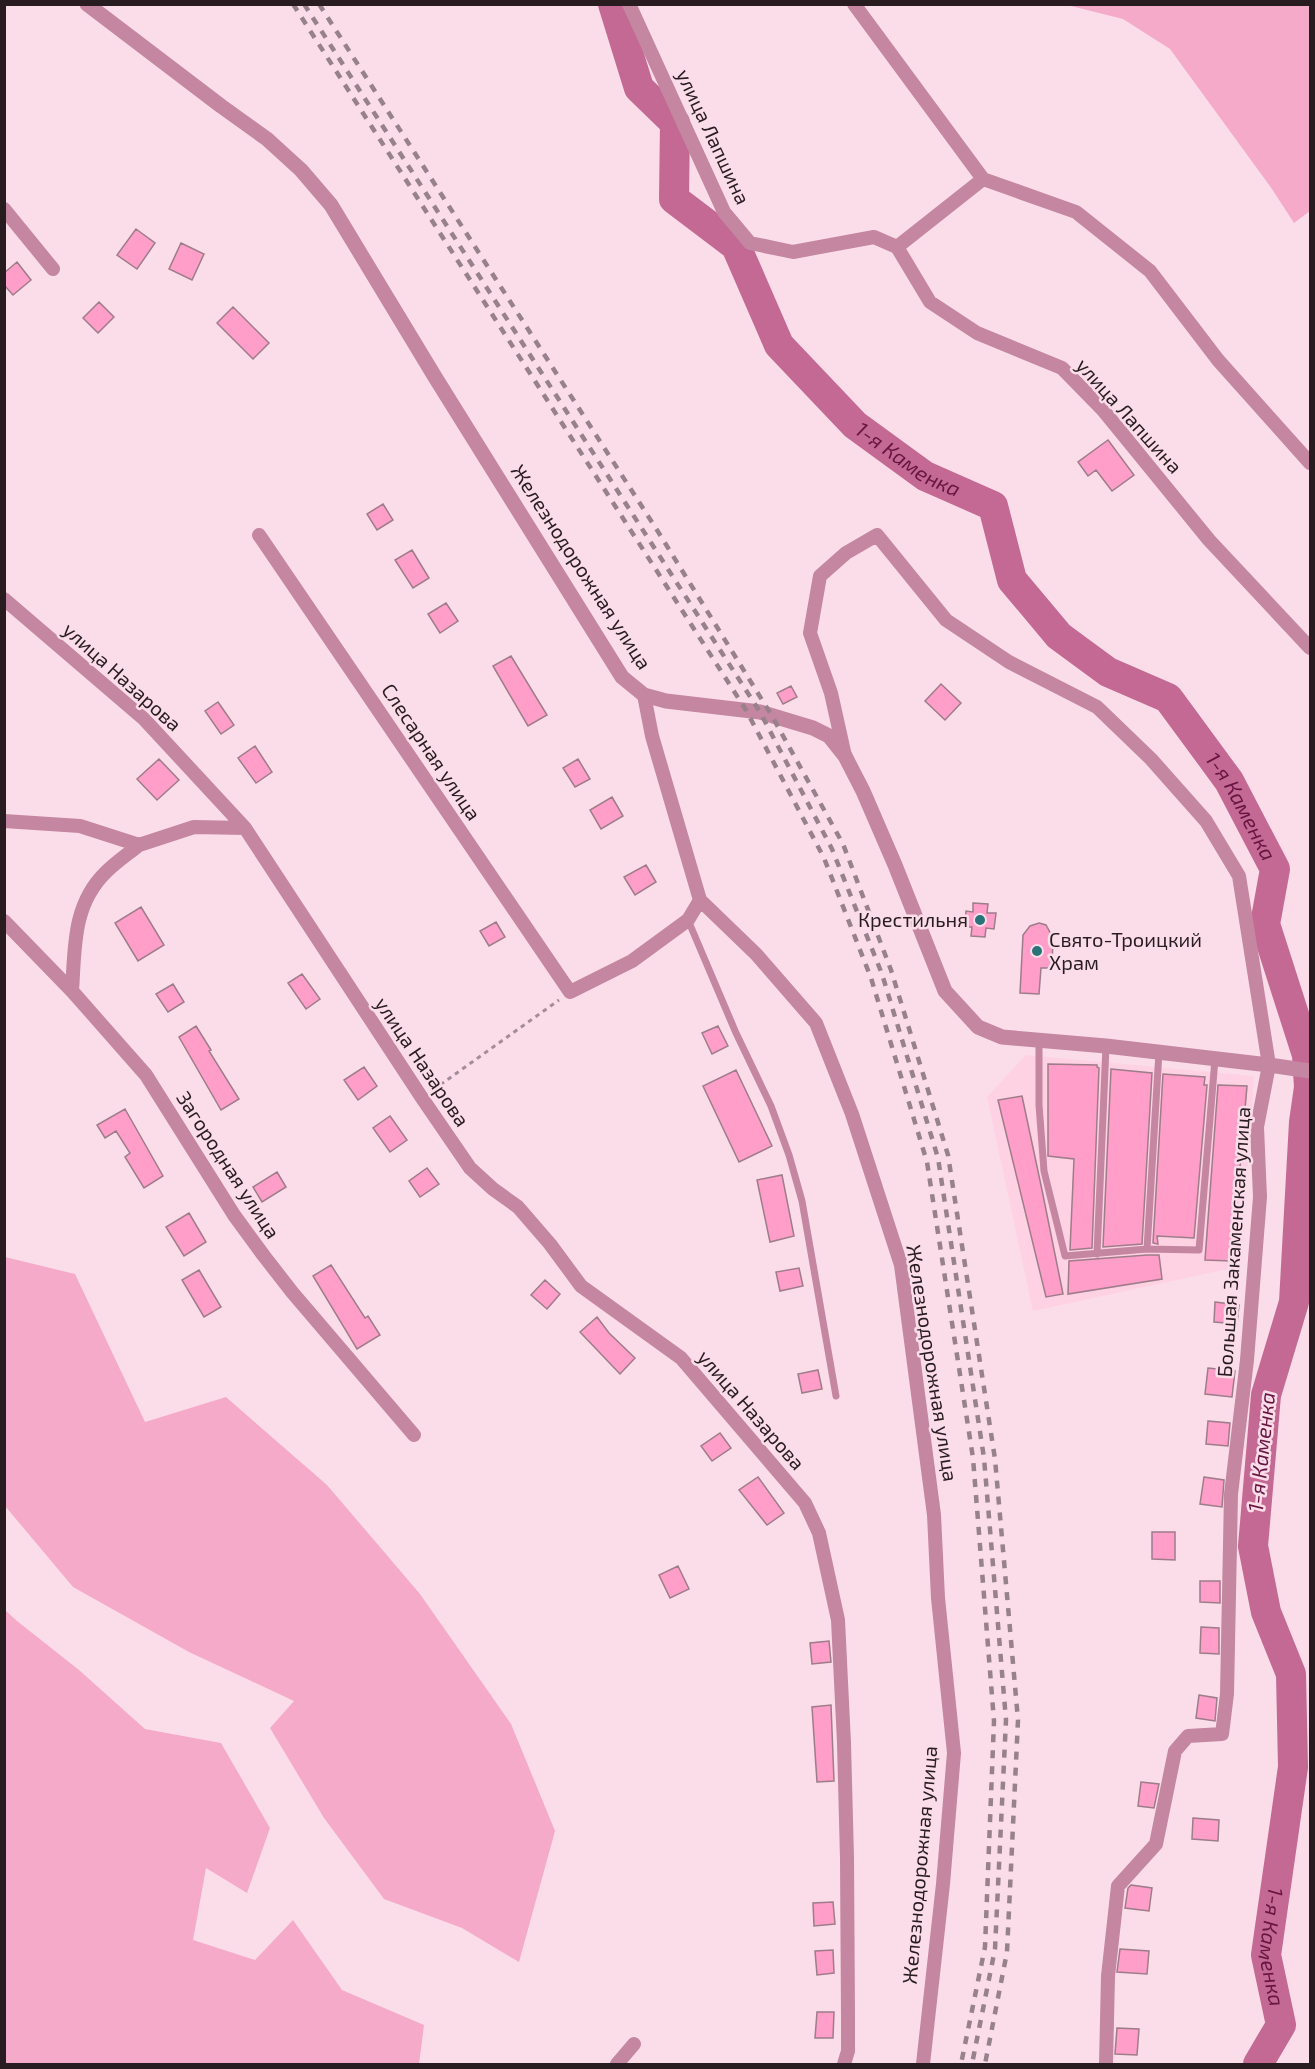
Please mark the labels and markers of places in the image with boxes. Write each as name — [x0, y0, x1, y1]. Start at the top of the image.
place label: Крестильня — [858, 907, 968, 931]
marker: Крестильня — [973, 913, 987, 927]
place label: Свято-Троицкий Храм — [1049, 927, 1202, 974]
marker: Свято-Троицкий Храм — [1030, 944, 1044, 958]

